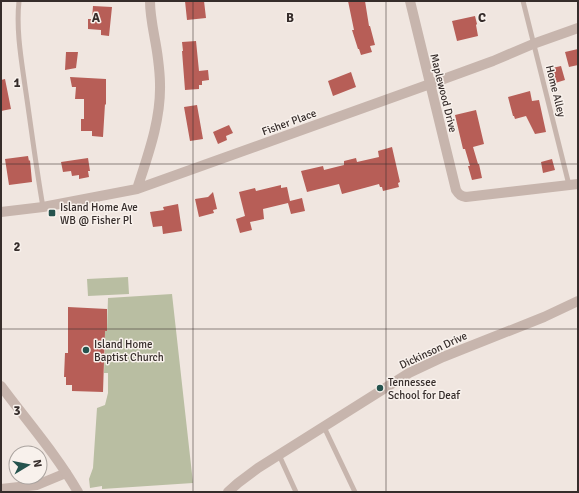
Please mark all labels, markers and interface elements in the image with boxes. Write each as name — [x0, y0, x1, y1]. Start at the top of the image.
text: A — [92, 10, 101, 26]
text: B — [286, 10, 294, 26]
text: C — [478, 10, 486, 26]
street label: Maplewood Drive — [427, 52, 460, 134]
street label: Home Alley — [543, 64, 568, 119]
text: 1 — [13, 75, 21, 91]
street label: Fisher Place — [260, 107, 318, 138]
place label: Island Home Ave WB @ Fisher Pl — [60, 201, 138, 227]
marker: Island Home Ave WB @ Fisher Pl — [47, 208, 57, 218]
text: 2 — [13, 239, 21, 255]
street label: Dickinson Drive — [397, 329, 469, 372]
place label: Island Home Baptist Church — [94, 338, 164, 364]
marker: Island Home Baptist Church — [81, 345, 91, 355]
place label: Tennessee School for Deaf — [388, 376, 461, 402]
marker: Tennessee School for Deaf — [375, 383, 385, 393]
text: 3 — [13, 403, 21, 419]
north arrow — [8, 445, 48, 485]
text: N — [30, 458, 44, 468]

